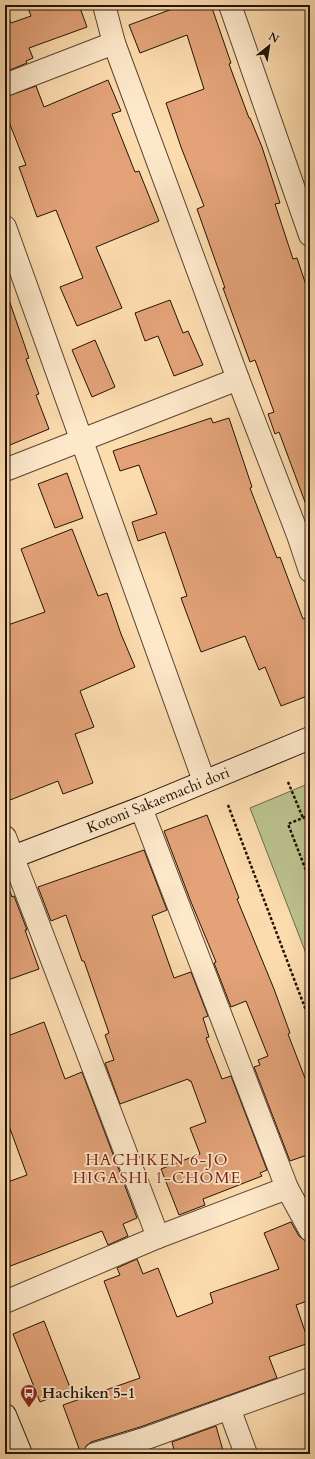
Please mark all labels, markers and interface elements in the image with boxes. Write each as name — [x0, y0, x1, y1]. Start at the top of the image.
north arrow — [249, 26, 289, 66]
text: N — [266, 29, 282, 47]
street label: Kotoni Sakaemachi dori — [84, 762, 232, 838]
district label: HACHIKEN 6-JO HIGASHI 1-CHOME — [73, 1149, 241, 1189]
bus stop icon: Hachiken 5-1 — [19, 1383, 39, 1408]
place label: Hachiken 5-1 — [42, 1383, 135, 1403]

